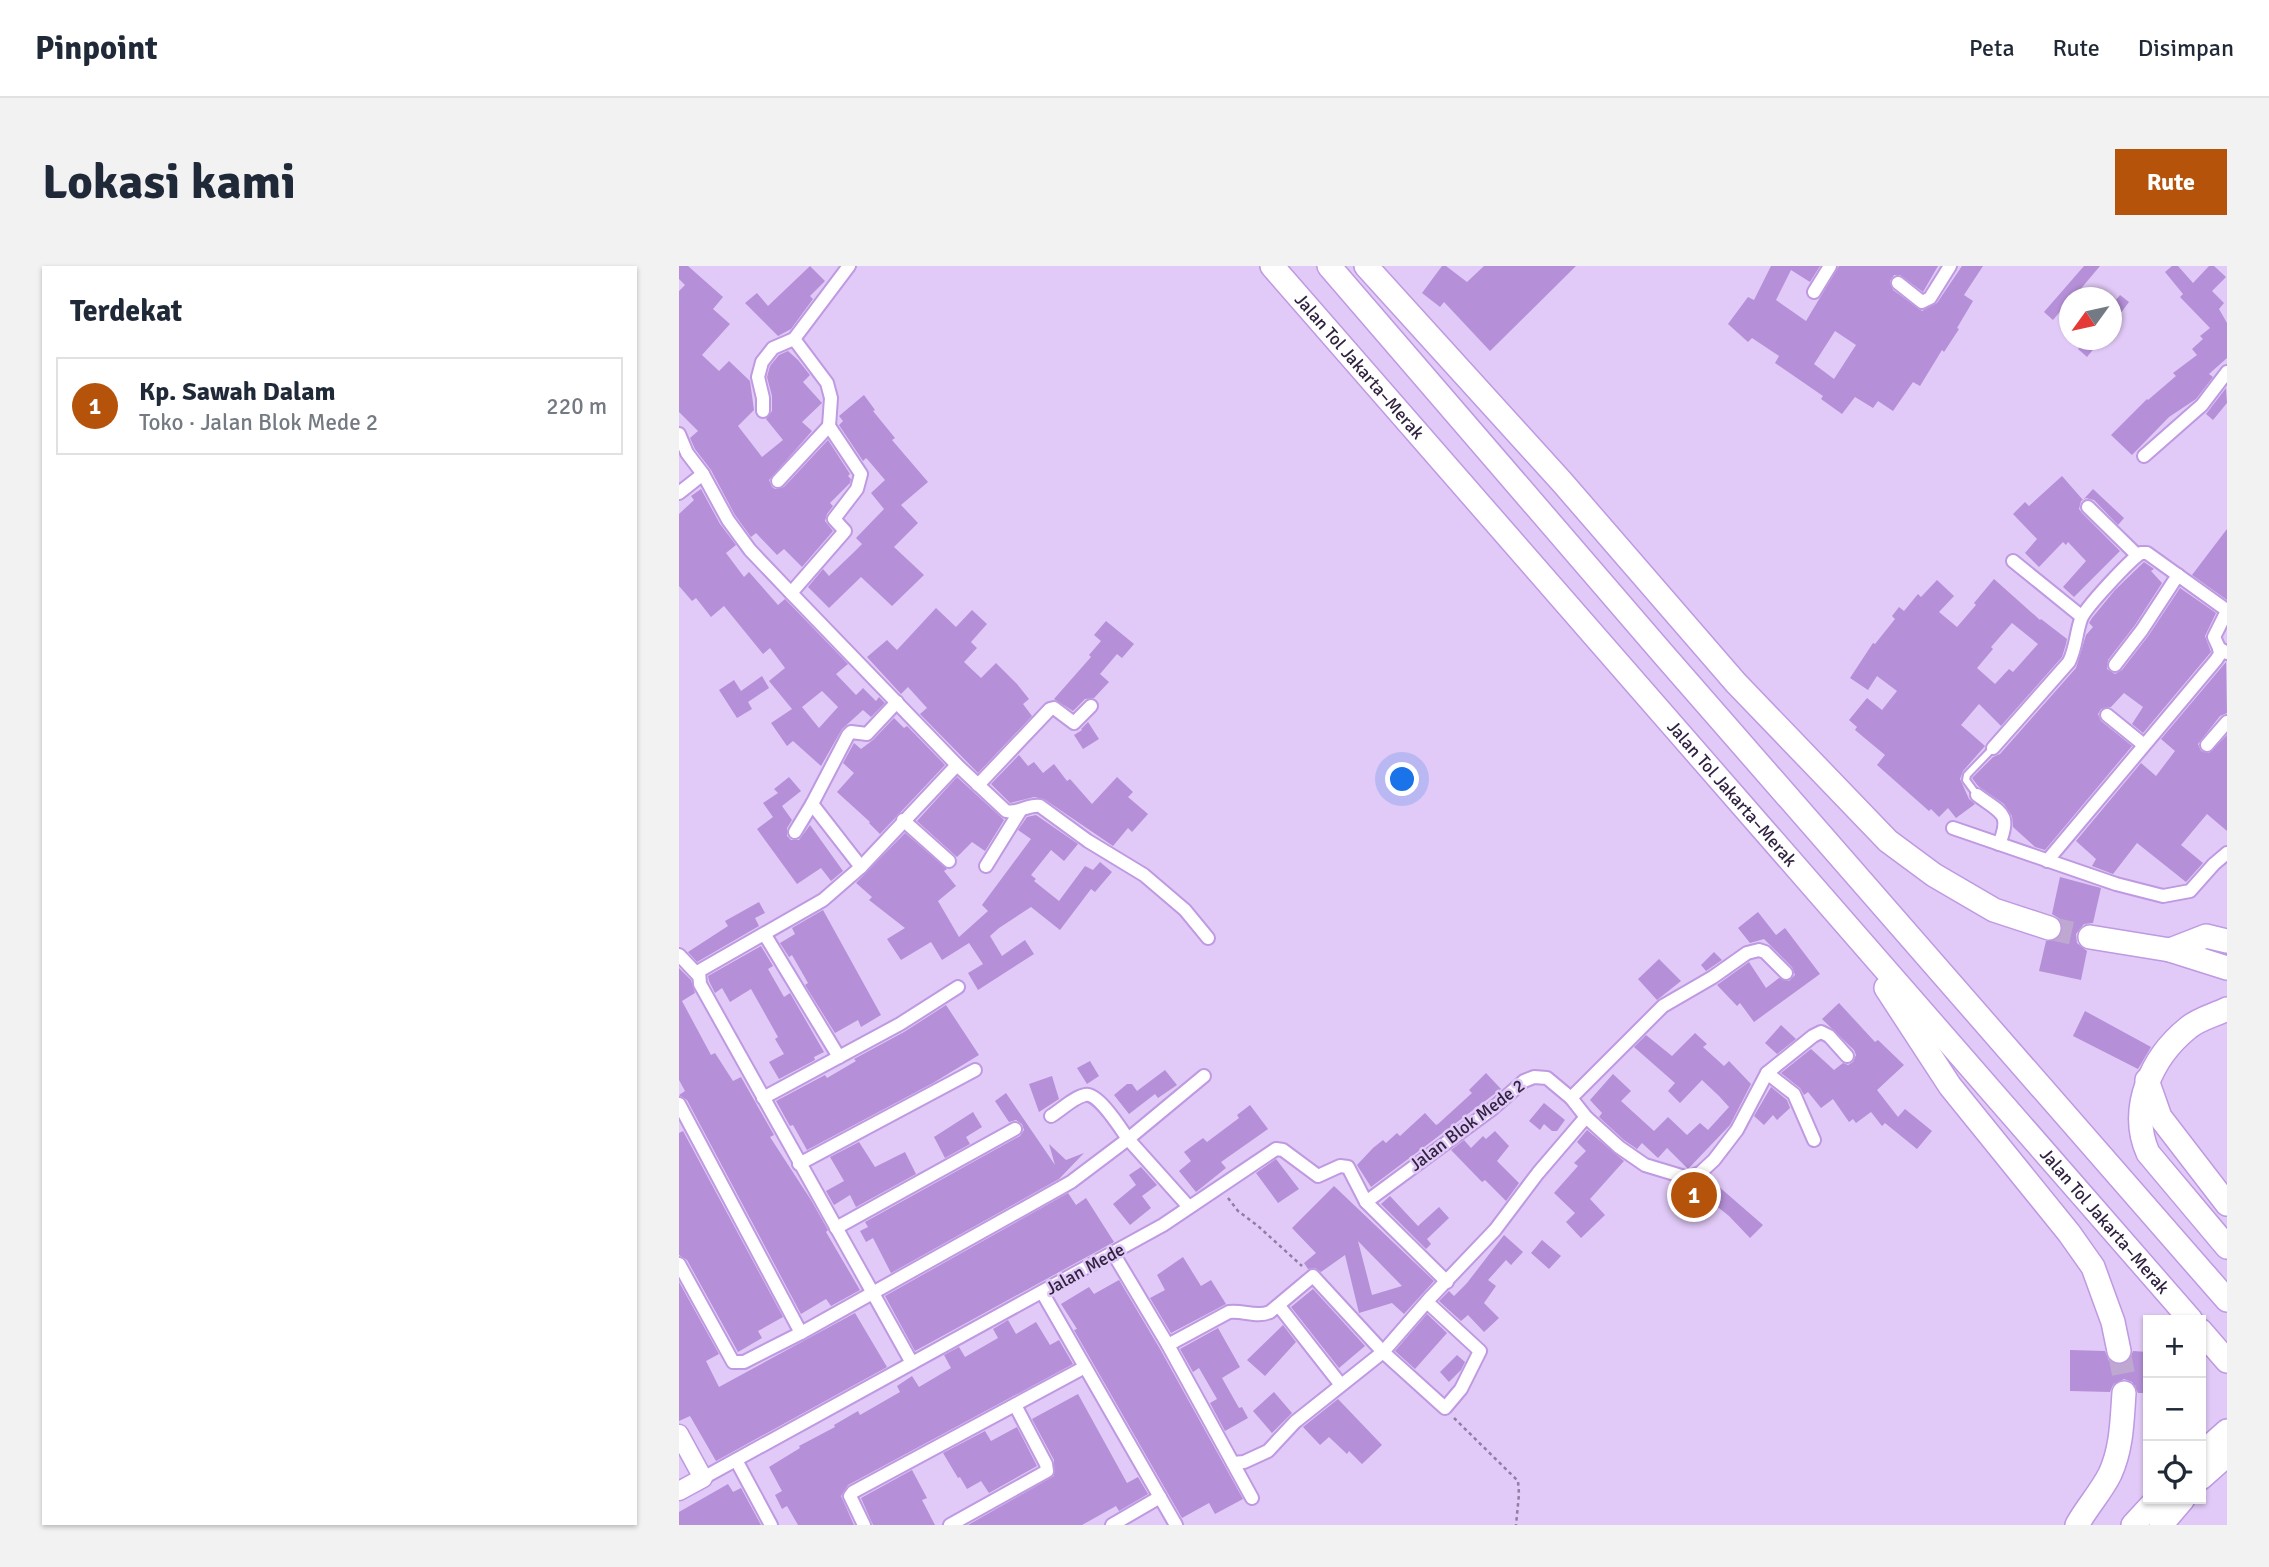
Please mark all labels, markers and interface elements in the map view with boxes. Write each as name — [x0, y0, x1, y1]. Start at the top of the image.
text: Pinpoint — [35, 28, 158, 69]
text: Peta — [1969, 33, 2015, 63]
text: Rute — [2053, 33, 2100, 63]
text: Disimpan — [2138, 33, 2234, 63]
button: Rute — [2115, 149, 2227, 215]
text: Lokasi kami — [42, 152, 296, 212]
north arrow — [2059, 287, 2122, 350]
street label: Jalan Tol Jakarta–Merak — [1290, 289, 1429, 444]
text: Terdekat — [70, 293, 182, 330]
text: Kp. Sawah Dalam — [139, 376, 336, 408]
text: 1 — [89, 392, 101, 421]
text: 220 m — [546, 392, 607, 421]
text: Toko · Jalan Blok Mede 2 — [139, 408, 378, 437]
street label: Jalan Tol Jakarta–Merak — [1663, 716, 1802, 871]
your location — [1385, 762, 1419, 796]
street label: Jalan Blok Mede 2 — [1405, 1074, 1529, 1176]
street label: Jalan Tol Jakarta–Merak — [2035, 1144, 2174, 1298]
pin: 1 — [1671, 1169, 1717, 1221]
street label: Jalan Mede — [1042, 1238, 1128, 1300]
map controls — [2143, 1315, 2206, 1504]
button: + — [2143, 1315, 2206, 1378]
button: − — [2143, 1378, 2206, 1441]
button: locate — [2143, 1441, 2206, 1504]

